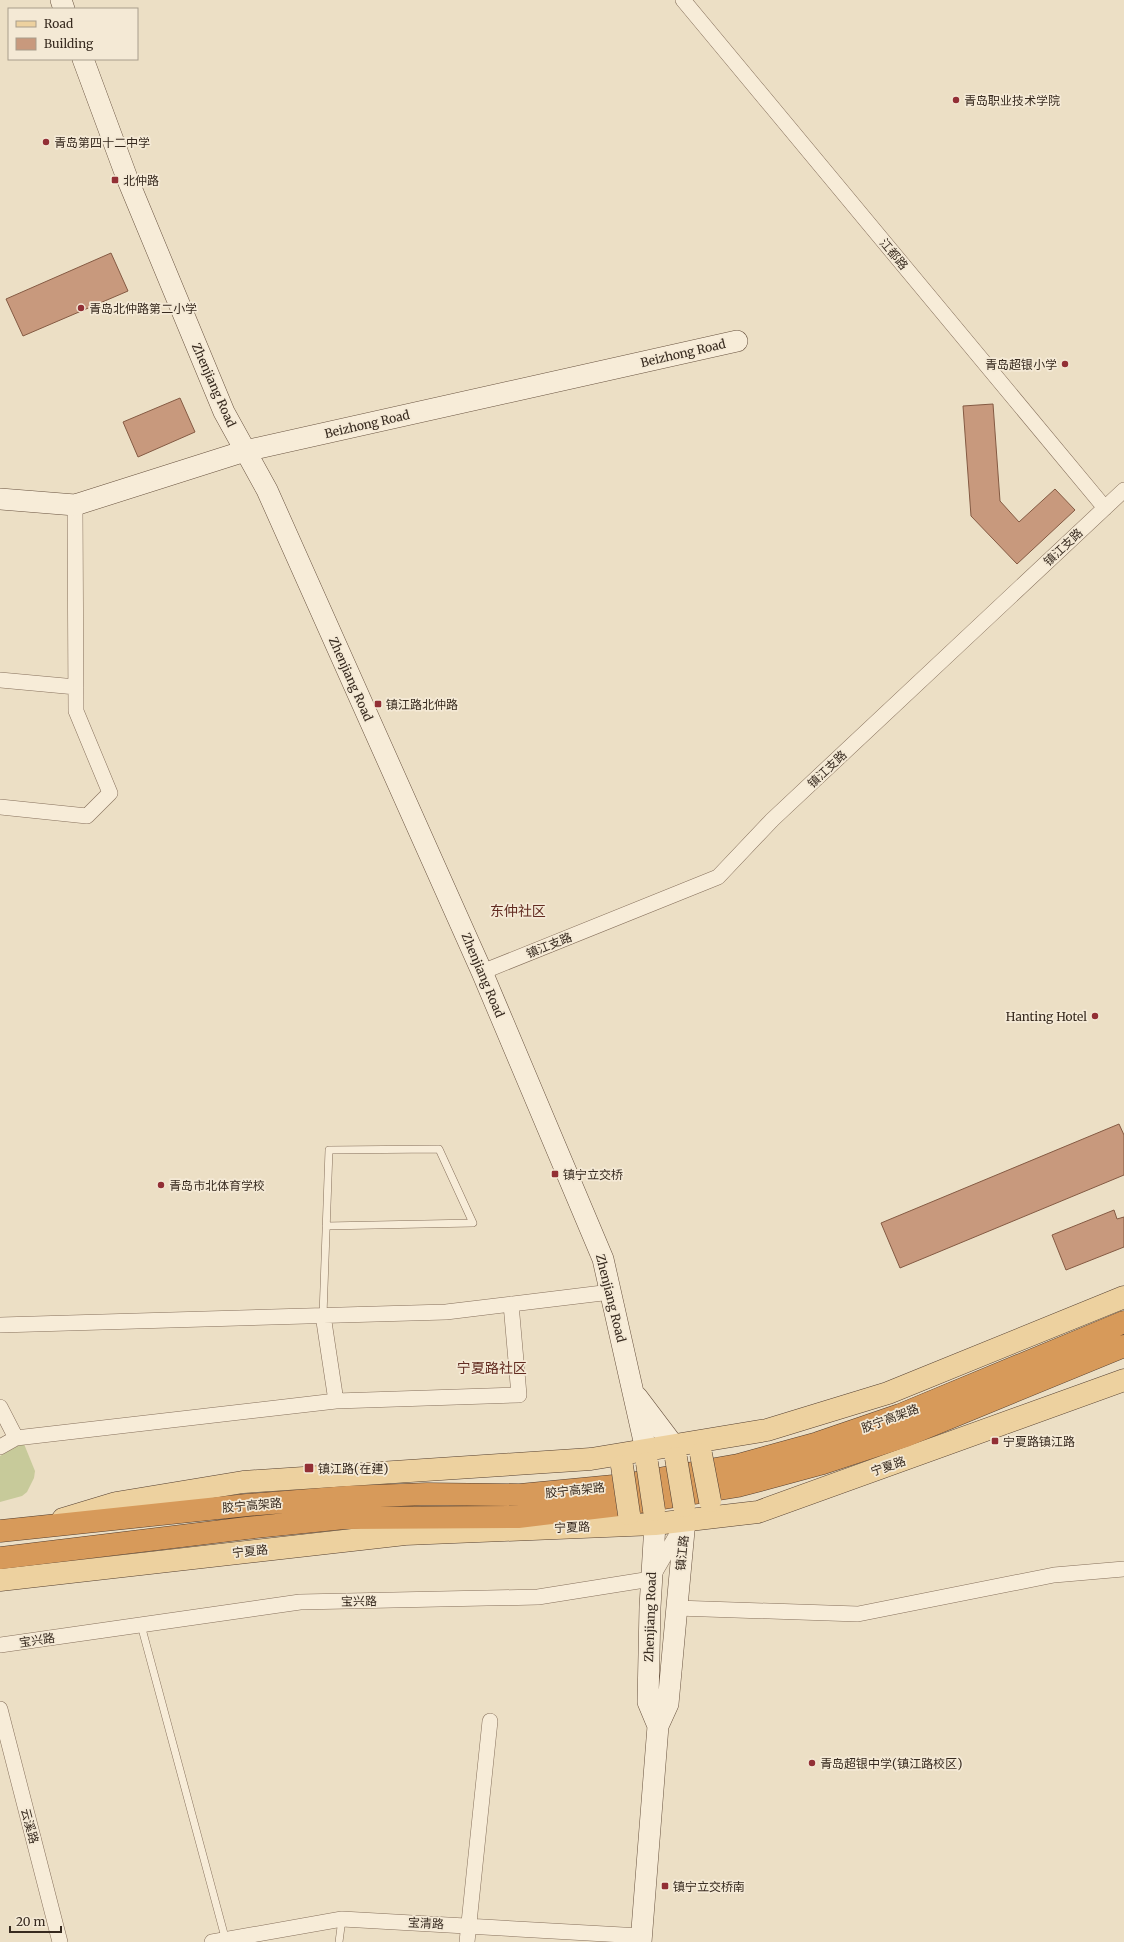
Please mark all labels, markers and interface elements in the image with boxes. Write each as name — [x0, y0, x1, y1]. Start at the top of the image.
legend — [8, 8, 138, 60]
text: Road — [44, 16, 73, 31]
text: Building — [44, 36, 94, 51]
place label: 青岛职业技术学院 — [964, 93, 1060, 108]
marker: 青岛职业技术学院 — [951, 95, 961, 105]
place label: 青岛第四十二中学 — [54, 135, 150, 150]
marker: 青岛第四十二中学 — [41, 137, 51, 147]
place label: 北仲路 — [123, 173, 159, 188]
marker: 北仲路 — [110, 175, 120, 185]
street label: 江都路 — [877, 235, 911, 273]
place label: 青岛北仲路第二小学 — [89, 301, 197, 316]
marker: 青岛北仲路第二小学 — [76, 303, 86, 313]
street label: Beizhong Road — [639, 336, 727, 370]
street label: Zhenjiang Road — [189, 341, 239, 429]
place label: 青岛超银小学 — [985, 357, 1057, 372]
marker: 青岛超银小学 — [1060, 359, 1070, 369]
street label: Beizhong Road — [323, 407, 411, 441]
street label: 镇江支路 — [1040, 525, 1086, 569]
street label: Zhenjiang Road — [326, 635, 376, 723]
place label: 镇江路北仲路 — [386, 697, 458, 712]
marker: 镇江路北仲路 — [373, 699, 383, 709]
street label: 镇江支路 — [804, 747, 850, 791]
district label: 东仲社区 — [490, 902, 546, 920]
street label: 镇江支路 — [524, 929, 574, 961]
street label: Zhenjiang Road — [458, 930, 508, 1020]
place label: Hanting Hotel — [1006, 1009, 1087, 1024]
marker: Hanting Hotel — [1090, 1011, 1100, 1021]
place label: 镇宁立交桥 — [563, 1167, 623, 1182]
marker: 镇宁立交桥 — [550, 1169, 560, 1179]
place label: 青岛市北体育学校 — [169, 1178, 265, 1193]
marker: 青岛市北体育学校 — [156, 1180, 166, 1190]
street label: Zhenjiang Road — [593, 1252, 629, 1344]
district label: 宁夏路社区 — [457, 1359, 527, 1377]
street label: 胶宁高架路 — [859, 1401, 921, 1435]
place label: 宁夏路镇江路 — [1003, 1434, 1075, 1449]
marker: 宁夏路镇江路 — [990, 1436, 1000, 1446]
street label: 宁夏路 — [869, 1453, 907, 1479]
place label: 镇江路(在建) — [318, 1461, 388, 1476]
marker: 镇江路(在建) — [303, 1462, 315, 1474]
street label: 胶宁高架路 — [544, 1479, 606, 1501]
street label: 胶宁高架路 — [221, 1495, 283, 1515]
street label: 宁夏路 — [554, 1519, 590, 1535]
street label: 镇江路 — [673, 1534, 691, 1572]
street label: 宁夏路 — [231, 1542, 269, 1560]
street label: Zhenjiang Road — [641, 1572, 659, 1662]
street label: 宝兴路 — [341, 1593, 377, 1609]
street label: 宝兴路 — [18, 1630, 56, 1650]
place label: 青岛超银中学(镇江路校区) — [820, 1756, 962, 1771]
marker: 青岛超银中学(镇江路校区) — [807, 1758, 817, 1768]
street label: 云溪路 — [18, 1807, 42, 1845]
place label: 镇宁立交桥南 — [673, 1879, 745, 1894]
marker: 镇宁立交桥南 — [660, 1881, 670, 1891]
scale bar — [10, 1908, 61, 1934]
text: 20 m — [16, 1914, 45, 1929]
street label: 宝清路 — [408, 1915, 444, 1931]

